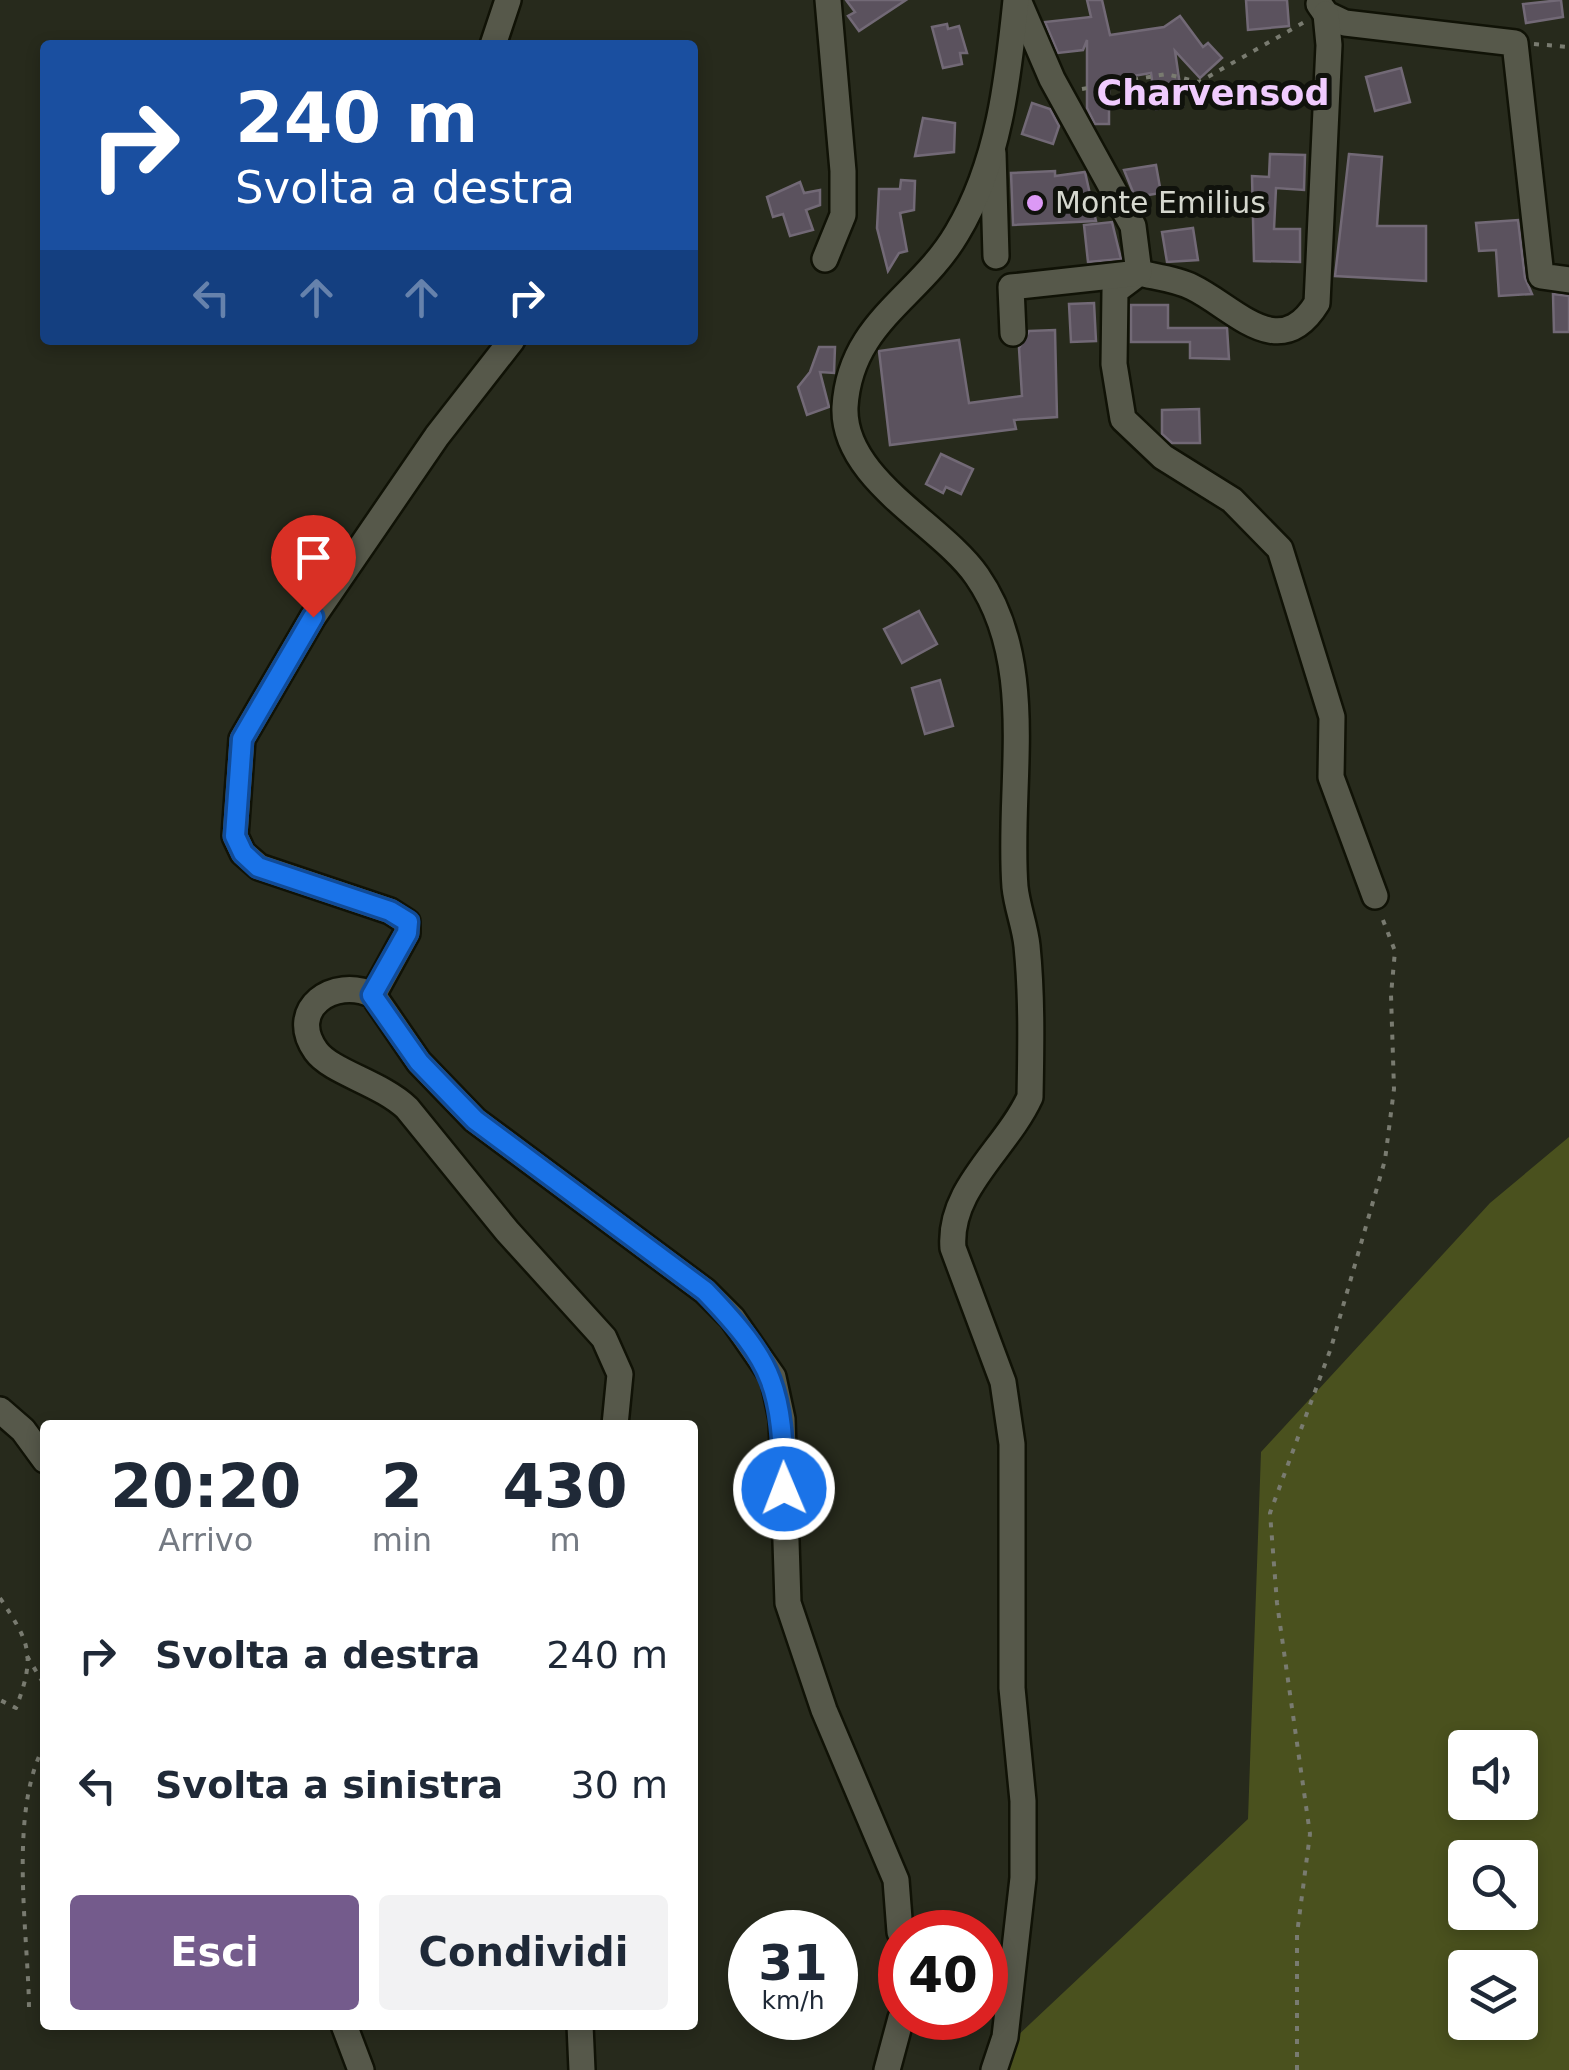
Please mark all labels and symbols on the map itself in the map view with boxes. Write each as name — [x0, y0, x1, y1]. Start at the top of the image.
district label: Charvensod — [1097, 73, 1329, 113]
place label: Monte Emilius — [1055, 185, 1266, 220]
marker: Monte Emilius — [1024, 192, 1046, 214]
pin — [271, 515, 356, 618]
position arrow — [732, 1437, 836, 1541]
speed limit sign: 40 — [878, 1910, 1008, 2040]

